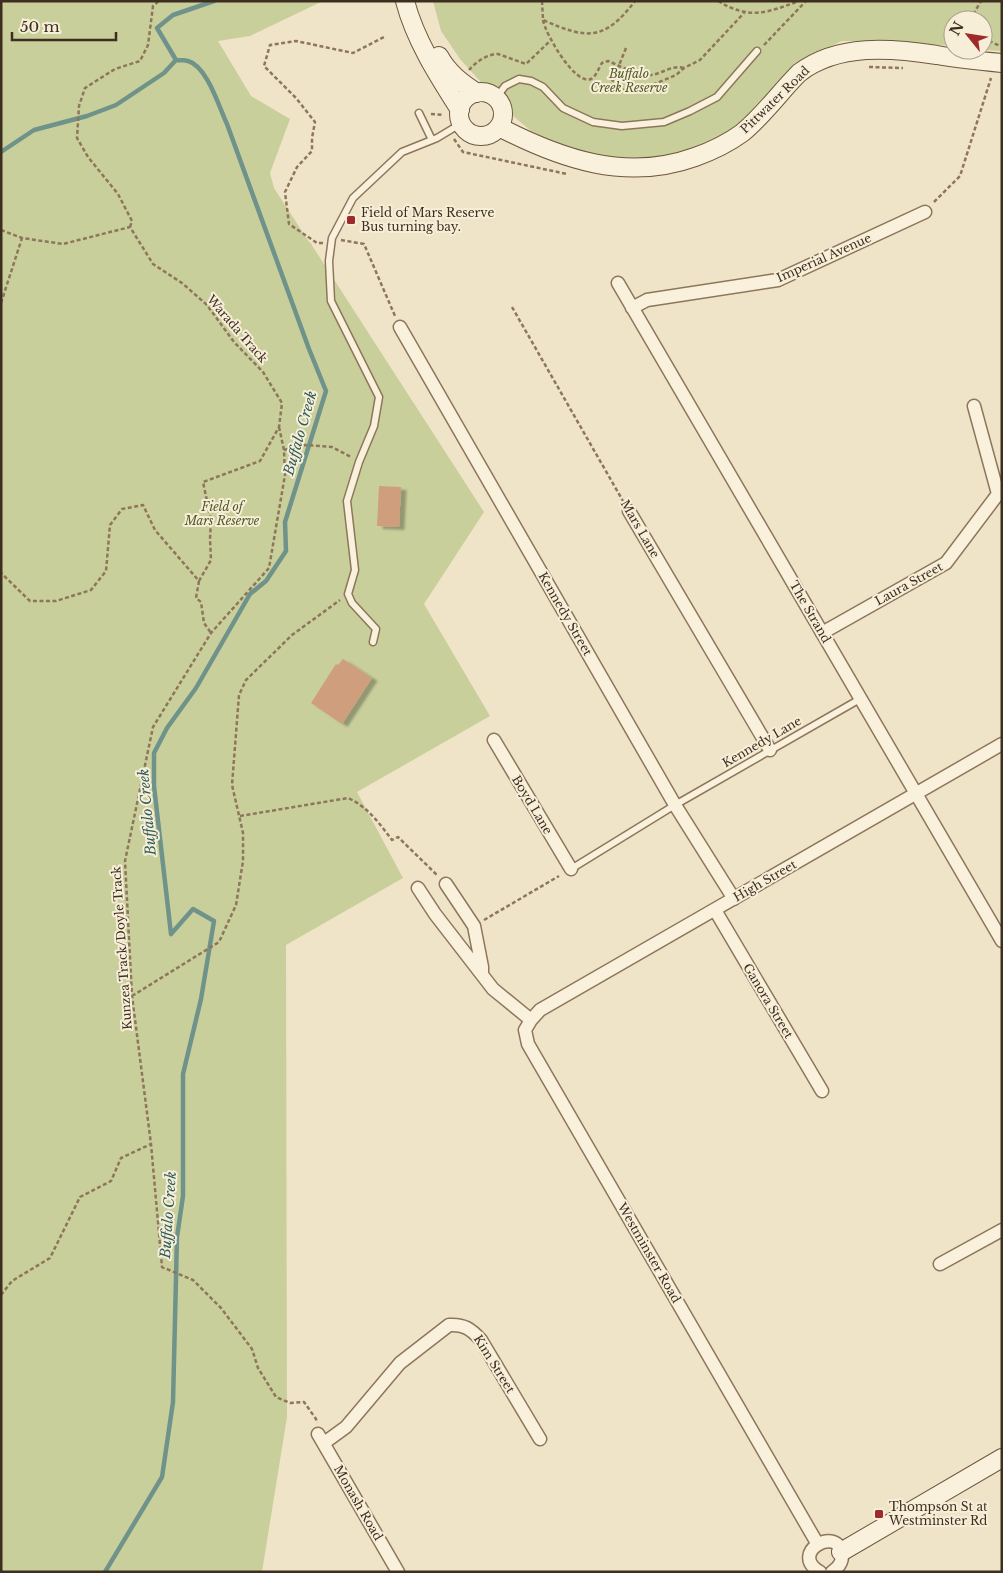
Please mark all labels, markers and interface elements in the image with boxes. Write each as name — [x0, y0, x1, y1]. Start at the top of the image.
scale bar — [12, 10, 116, 42]
north arrow — [943, 10, 993, 60]
text: 50 m — [20, 17, 60, 36]
text: N — [946, 18, 968, 39]
street label: Pittwater Road — [737, 63, 812, 136]
park label: Buffalo Creek Reserve — [590, 66, 668, 95]
place label: Field of Mars Reserve Bus turning bay. — [361, 205, 494, 234]
marker: Field of Mars Reserve Bus turning bay. — [345, 214, 357, 226]
street label: Imperial Avenue — [774, 230, 874, 285]
street label: Warada Track — [203, 291, 271, 366]
water label: Buffalo Creek — [279, 389, 321, 478]
street label: Mars Lane — [618, 497, 663, 561]
park label: Field of Mars Reserve — [184, 499, 260, 528]
street label: Laura Street — [872, 559, 946, 608]
street label: Kennedy Street — [535, 569, 596, 659]
street label: The Strand — [787, 578, 834, 645]
street label: Kennedy Lane — [720, 713, 804, 770]
water label: Buffalo Creek — [134, 768, 160, 857]
street label: Boyd Lane — [509, 772, 556, 837]
street label: High Street — [731, 856, 799, 905]
street label: Kunzea Track/Doyle Track — [108, 865, 135, 1030]
street label: Ganora Street — [740, 960, 797, 1041]
water label: Buffalo Creek — [156, 1171, 180, 1260]
street label: Westminster Road — [614, 1199, 684, 1305]
street label: Kim Street — [471, 1332, 518, 1396]
street label: Monash Road — [331, 1462, 386, 1543]
place label: Thompson St at Westminster Rd — [888, 1499, 988, 1528]
marker: Thompson St at Westminster Rd — [873, 1508, 885, 1520]

